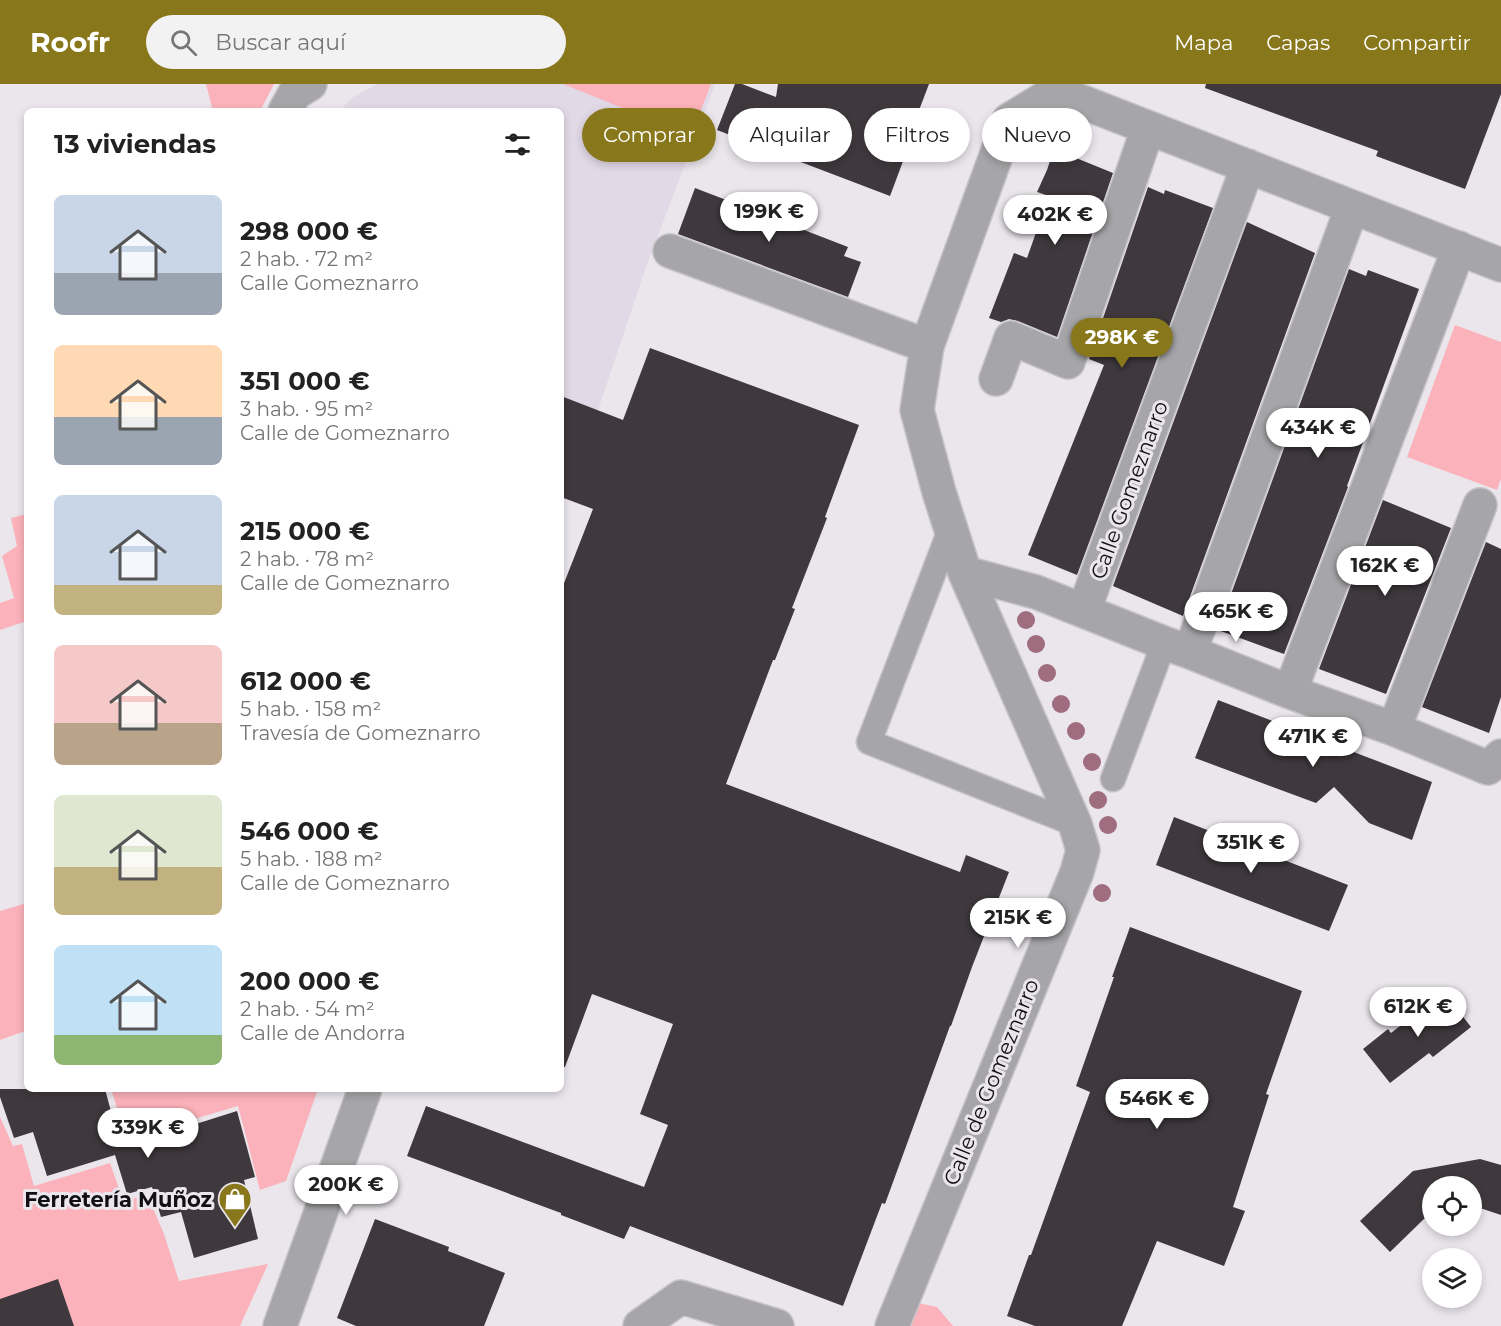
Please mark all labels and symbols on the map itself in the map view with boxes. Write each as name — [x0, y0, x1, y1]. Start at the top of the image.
pin: 199K € — [720, 192, 818, 243]
pin: 402K € — [1006, 195, 1104, 246]
pin: 298K € — [1073, 318, 1171, 369]
street label: Calle Gomeznarro — [1085, 398, 1173, 582]
pin: 434K € — [1269, 408, 1367, 459]
pin: 162K € — [1336, 546, 1434, 597]
pin: 465K € — [1187, 592, 1285, 643]
pin: 471K € — [1264, 717, 1362, 768]
pin: 351K € — [1202, 823, 1300, 874]
pin: 215K € — [969, 898, 1067, 949]
street label: Calle de Gomeznarro — [938, 975, 1044, 1189]
pin: 612K € — [1369, 987, 1467, 1038]
pin: 546K € — [1108, 1079, 1206, 1130]
pin: 339K € — [99, 1108, 197, 1159]
pin: 200K € — [297, 1165, 395, 1216]
shop icon: Ferretería Muñoz — [217, 1181, 253, 1228]
place label: Ferretería Muñoz — [24, 1187, 212, 1212]

